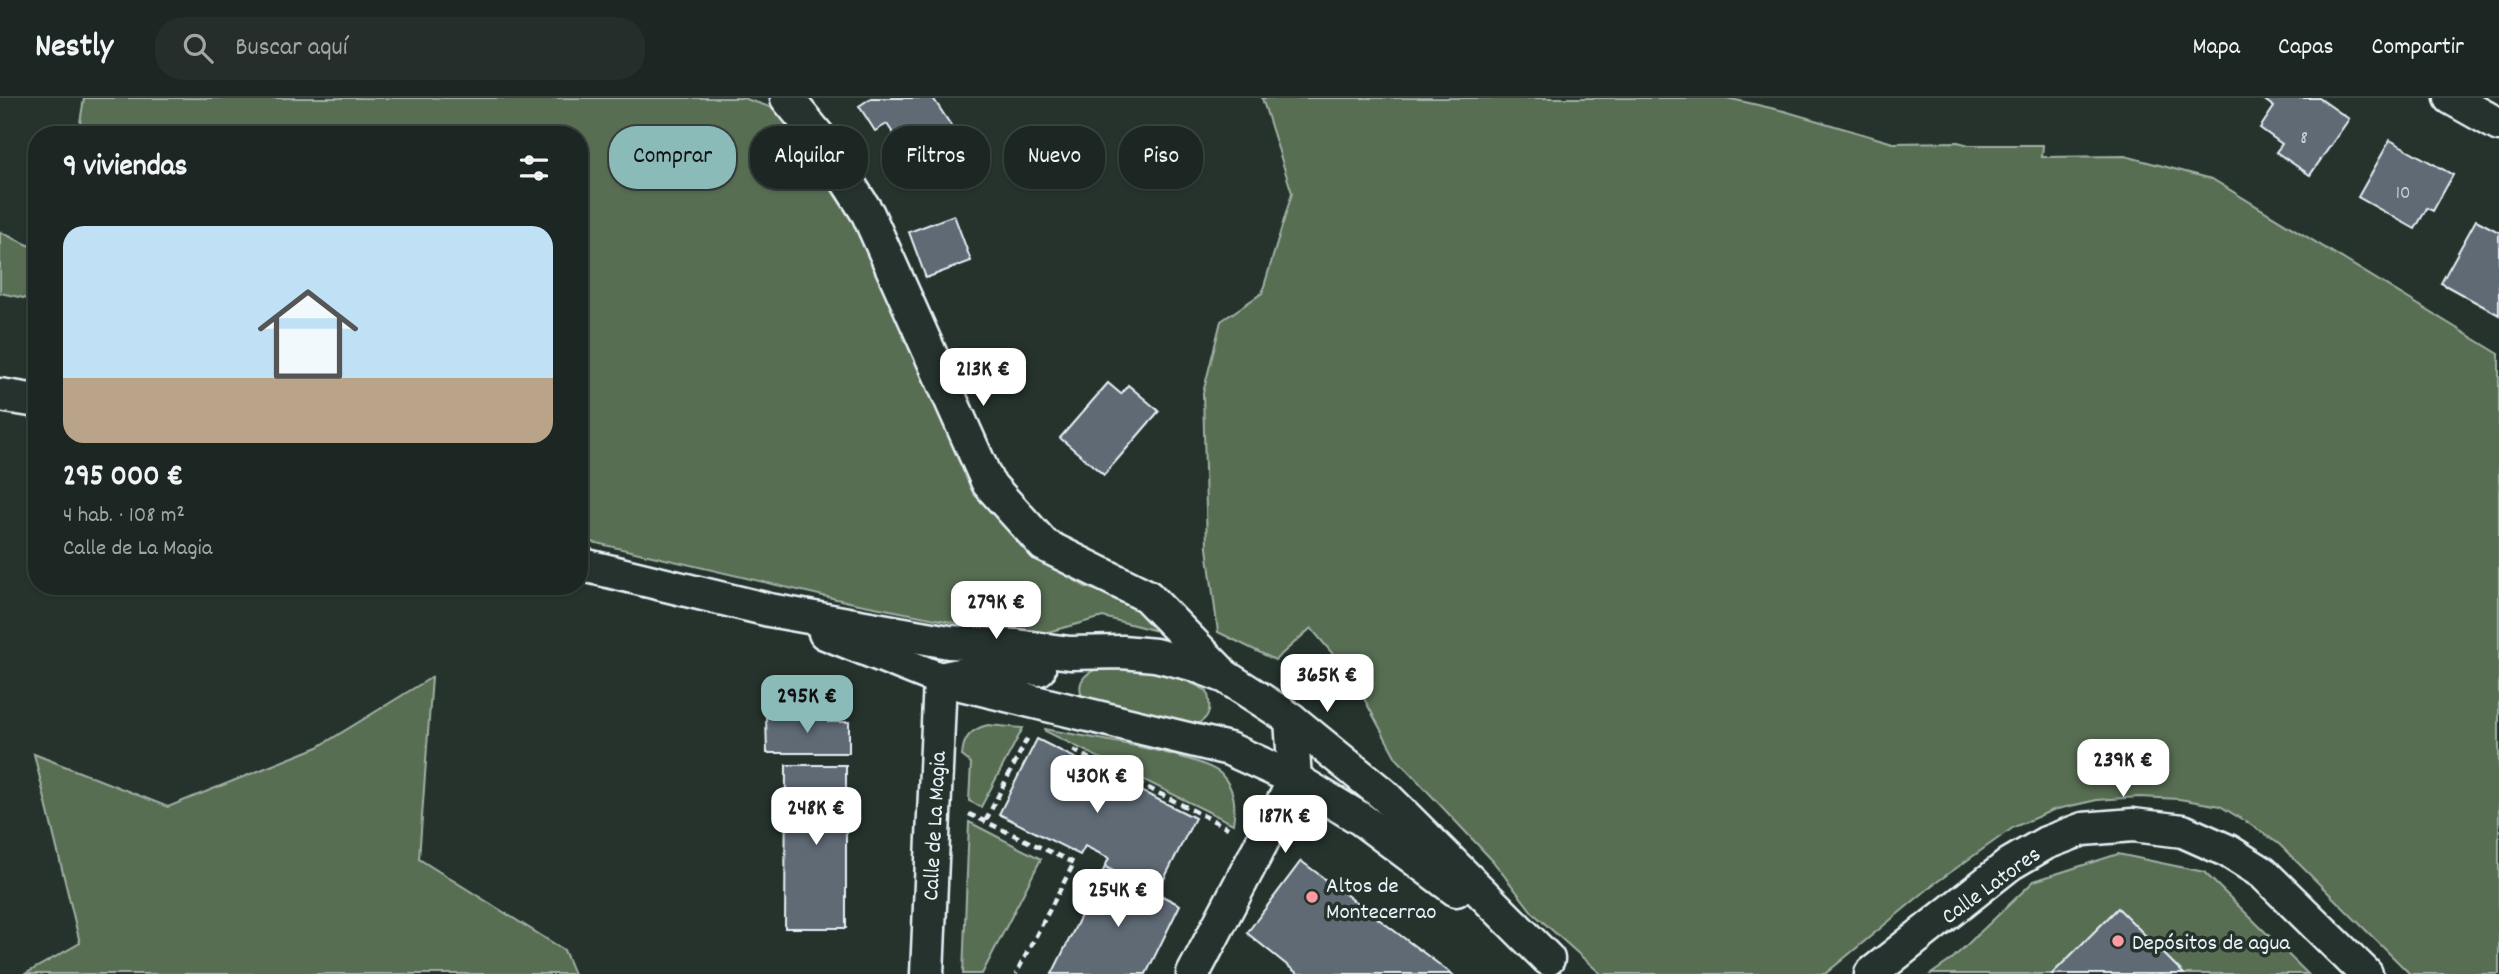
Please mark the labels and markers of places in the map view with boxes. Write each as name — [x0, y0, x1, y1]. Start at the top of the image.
pin: 213K € — [926, 348, 1040, 408]
pin: 279K € — [939, 582, 1053, 641]
pin: 365K € — [1270, 654, 1384, 714]
pin: 295K € — [750, 676, 864, 735]
pin: 239K € — [2066, 740, 2180, 799]
pin: 430K € — [1040, 756, 1154, 815]
pin: 248K € — [759, 788, 873, 847]
pin: 187K € — [1228, 796, 1342, 855]
pin: 254K € — [1061, 870, 1175, 929]
place label: Altos de Montecerrao — [1326, 871, 1436, 930]
marker: Altos de Montecerrao — [1304, 889, 1320, 905]
place label: Depósitos de agua — [2132, 928, 2291, 961]
marker: Depósitos de agua — [2110, 933, 2126, 949]

